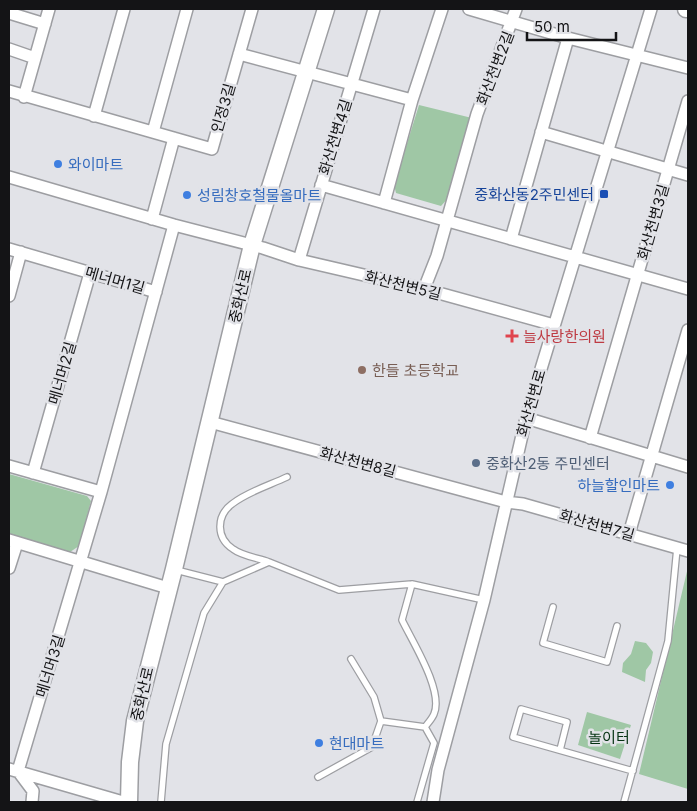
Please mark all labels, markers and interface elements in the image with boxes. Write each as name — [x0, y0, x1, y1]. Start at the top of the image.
scale bar — [527, 10, 616, 42]
text: 50 m — [534, 17, 570, 36]
street label: 화산천변2길 — [472, 28, 518, 108]
street label: 인정3길 — [207, 81, 239, 135]
street label: 화산천변4길 — [314, 97, 356, 177]
place label: 와이마트 — [68, 155, 123, 174]
marker: 와이마트 — [52, 158, 64, 170]
street label: 화산천변3길 — [633, 182, 673, 262]
place label: 중화산동2주민센터 — [474, 185, 594, 204]
place label: 성림창호철물올마트 — [197, 186, 321, 205]
marker: 중화산동2주민센터 — [598, 188, 610, 200]
marker: 성림창호철물올마트 — [181, 189, 193, 201]
street label: 메너머1길 — [83, 262, 147, 298]
street label: 화산천변5길 — [363, 266, 443, 304]
street label: 중화산로 — [225, 267, 255, 325]
place label: 늘사랑한의원 — [523, 327, 606, 346]
marker: 늘사랑한의원 — [505, 329, 519, 343]
street label: 메너머2길 — [44, 339, 80, 407]
place label: 한들 초등학교 — [372, 361, 459, 380]
marker: 한들 초등학교 — [356, 364, 368, 376]
street label: 화산천변로 — [512, 367, 550, 439]
street label: 화산천변8길 — [318, 443, 398, 481]
place label: 중화산2동 주민센터 — [486, 454, 610, 473]
marker: 중화산2동 주민센터 — [470, 457, 482, 469]
place label: 하늘할인마트 — [577, 476, 660, 495]
marker: 하늘할인마트 — [664, 479, 676, 491]
street label: 화산천변7길 — [557, 505, 637, 545]
street label: 메너머3길 — [31, 632, 69, 700]
street label: 중화산로 — [127, 665, 157, 723]
park label: 놀이터 — [588, 728, 630, 747]
place label: 현대마트 — [329, 734, 384, 753]
marker: 현대마트 — [313, 737, 325, 749]

